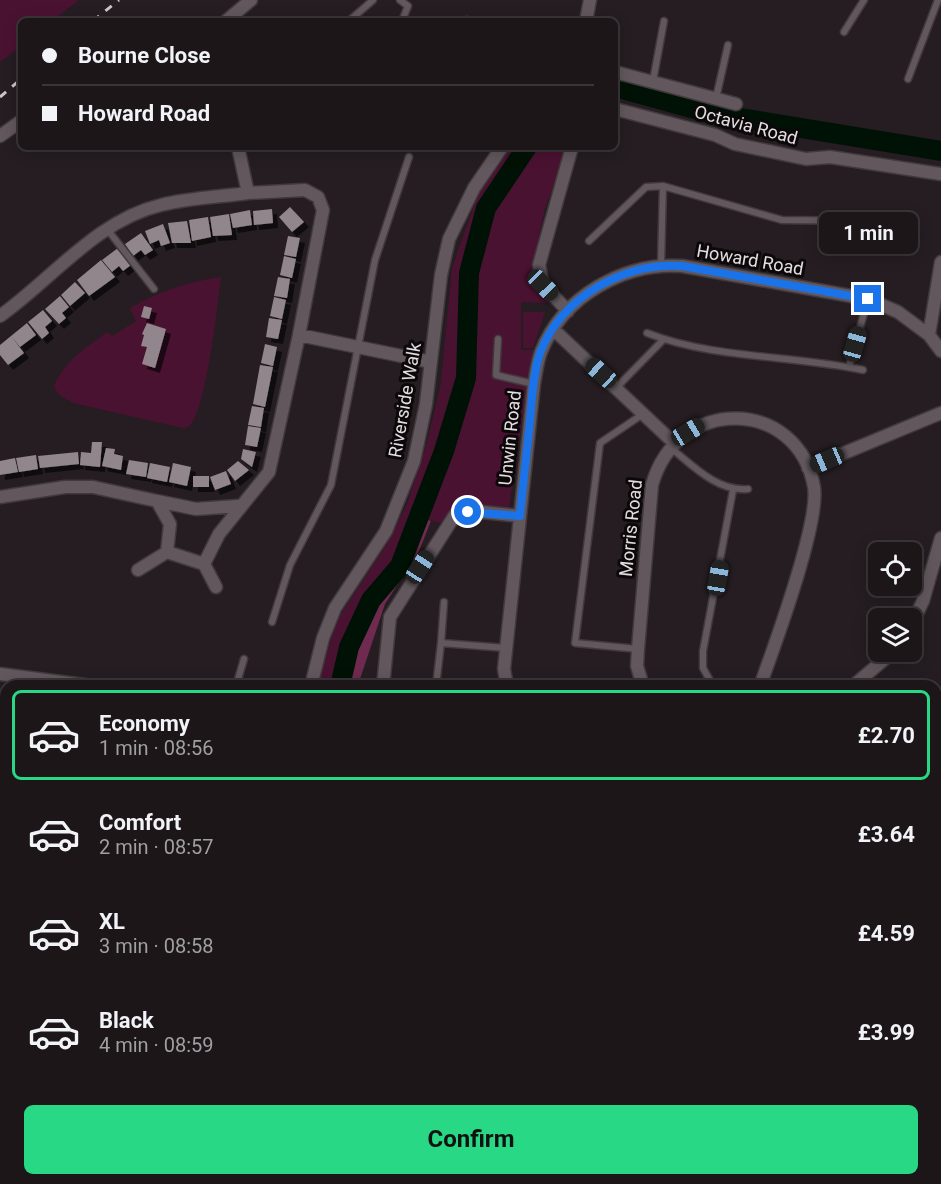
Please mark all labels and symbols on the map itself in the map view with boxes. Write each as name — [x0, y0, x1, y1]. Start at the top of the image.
street label: Octavia Road — [692, 101, 800, 148]
callout: 1 min — [818, 212, 918, 254]
street label: Howard Road — [695, 240, 805, 279]
car — [524, 266, 562, 304]
route end — [854, 285, 881, 312]
car — [841, 324, 869, 364]
street label: Riverside Walk — [384, 340, 425, 459]
car — [582, 354, 620, 392]
street label: Unwin Road — [494, 389, 525, 486]
car — [668, 415, 708, 449]
car — [807, 445, 847, 475]
street label: Morris Road — [615, 478, 646, 578]
route start — [454, 498, 481, 525]
car — [403, 547, 437, 587]
car — [706, 559, 730, 597]

